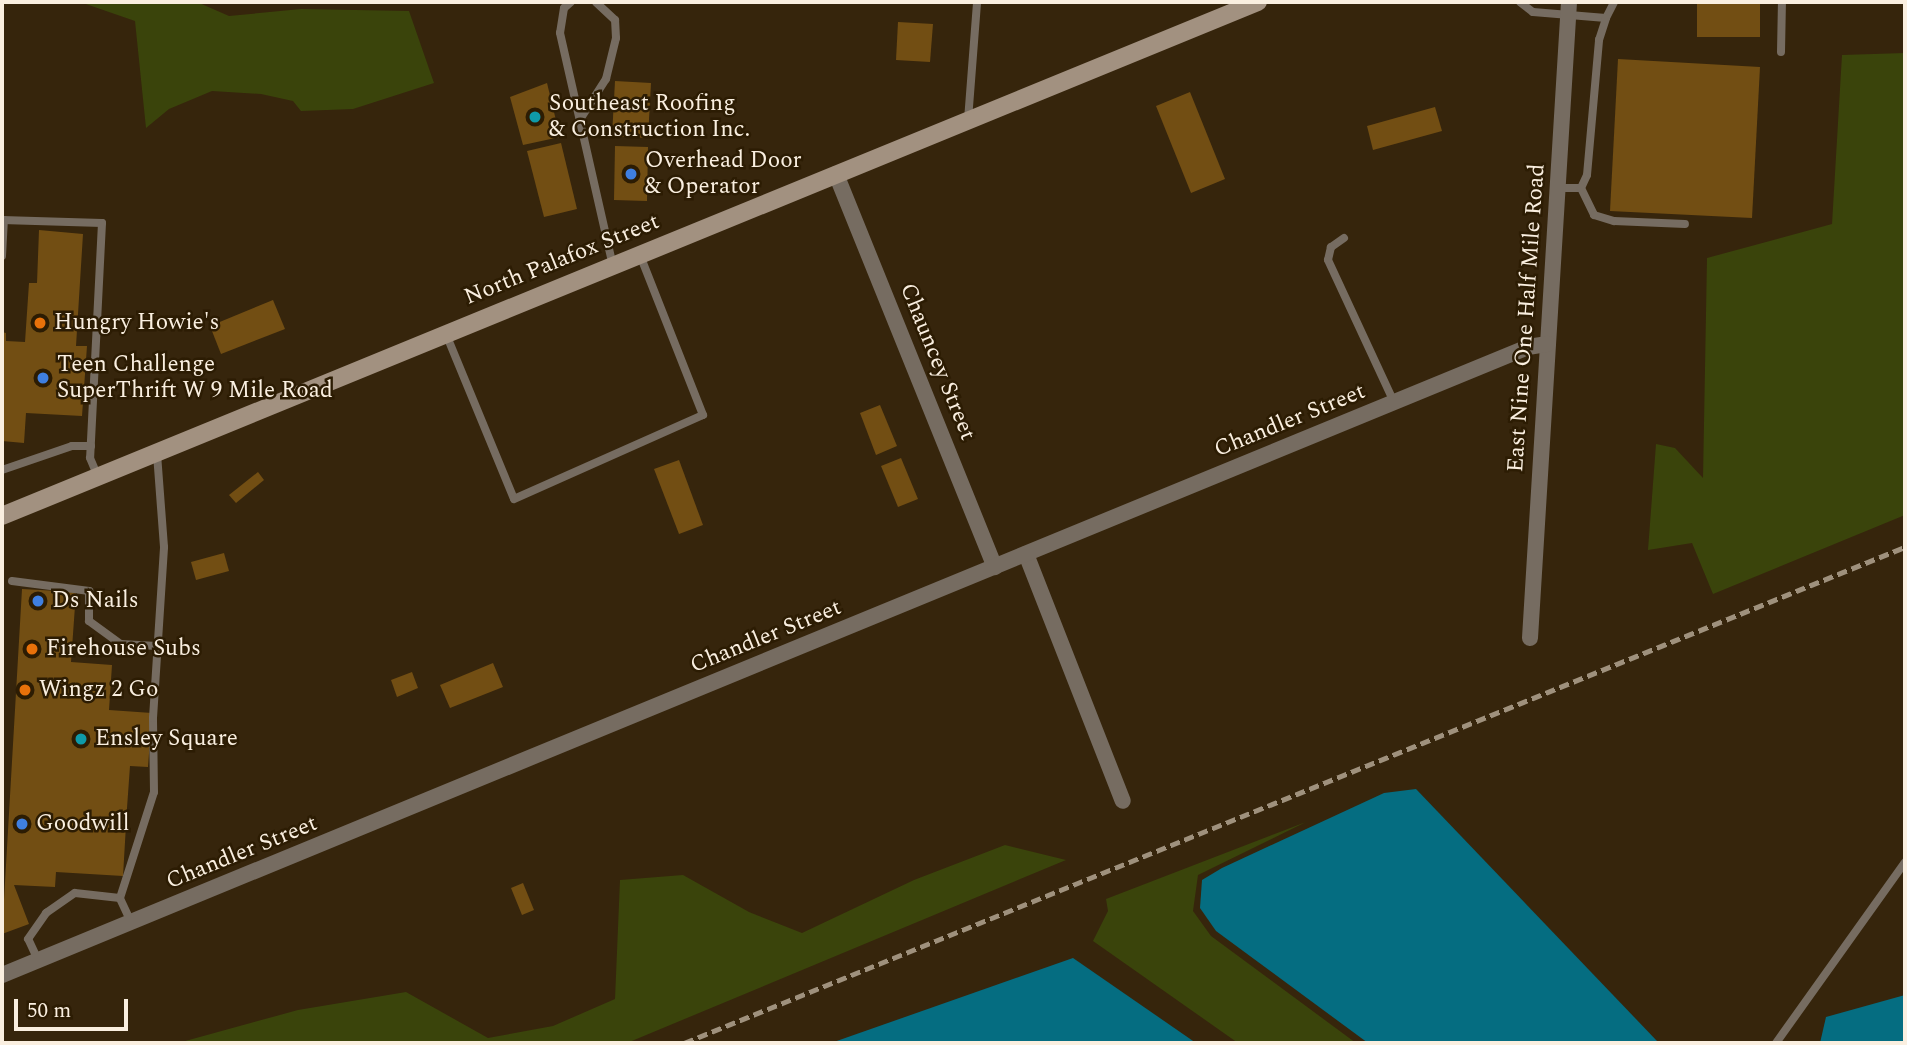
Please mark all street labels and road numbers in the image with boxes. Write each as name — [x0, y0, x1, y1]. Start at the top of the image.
street label: East Nine One Half Mile Road — [1502, 163, 1552, 473]
street label: North Palafox Street — [460, 208, 664, 312]
street label: Chauncey Street — [893, 280, 981, 444]
street label: Chandler Street — [1210, 378, 1370, 464]
street label: Chandler Street — [686, 594, 846, 680]
street label: Chandler Street — [162, 810, 322, 896]

